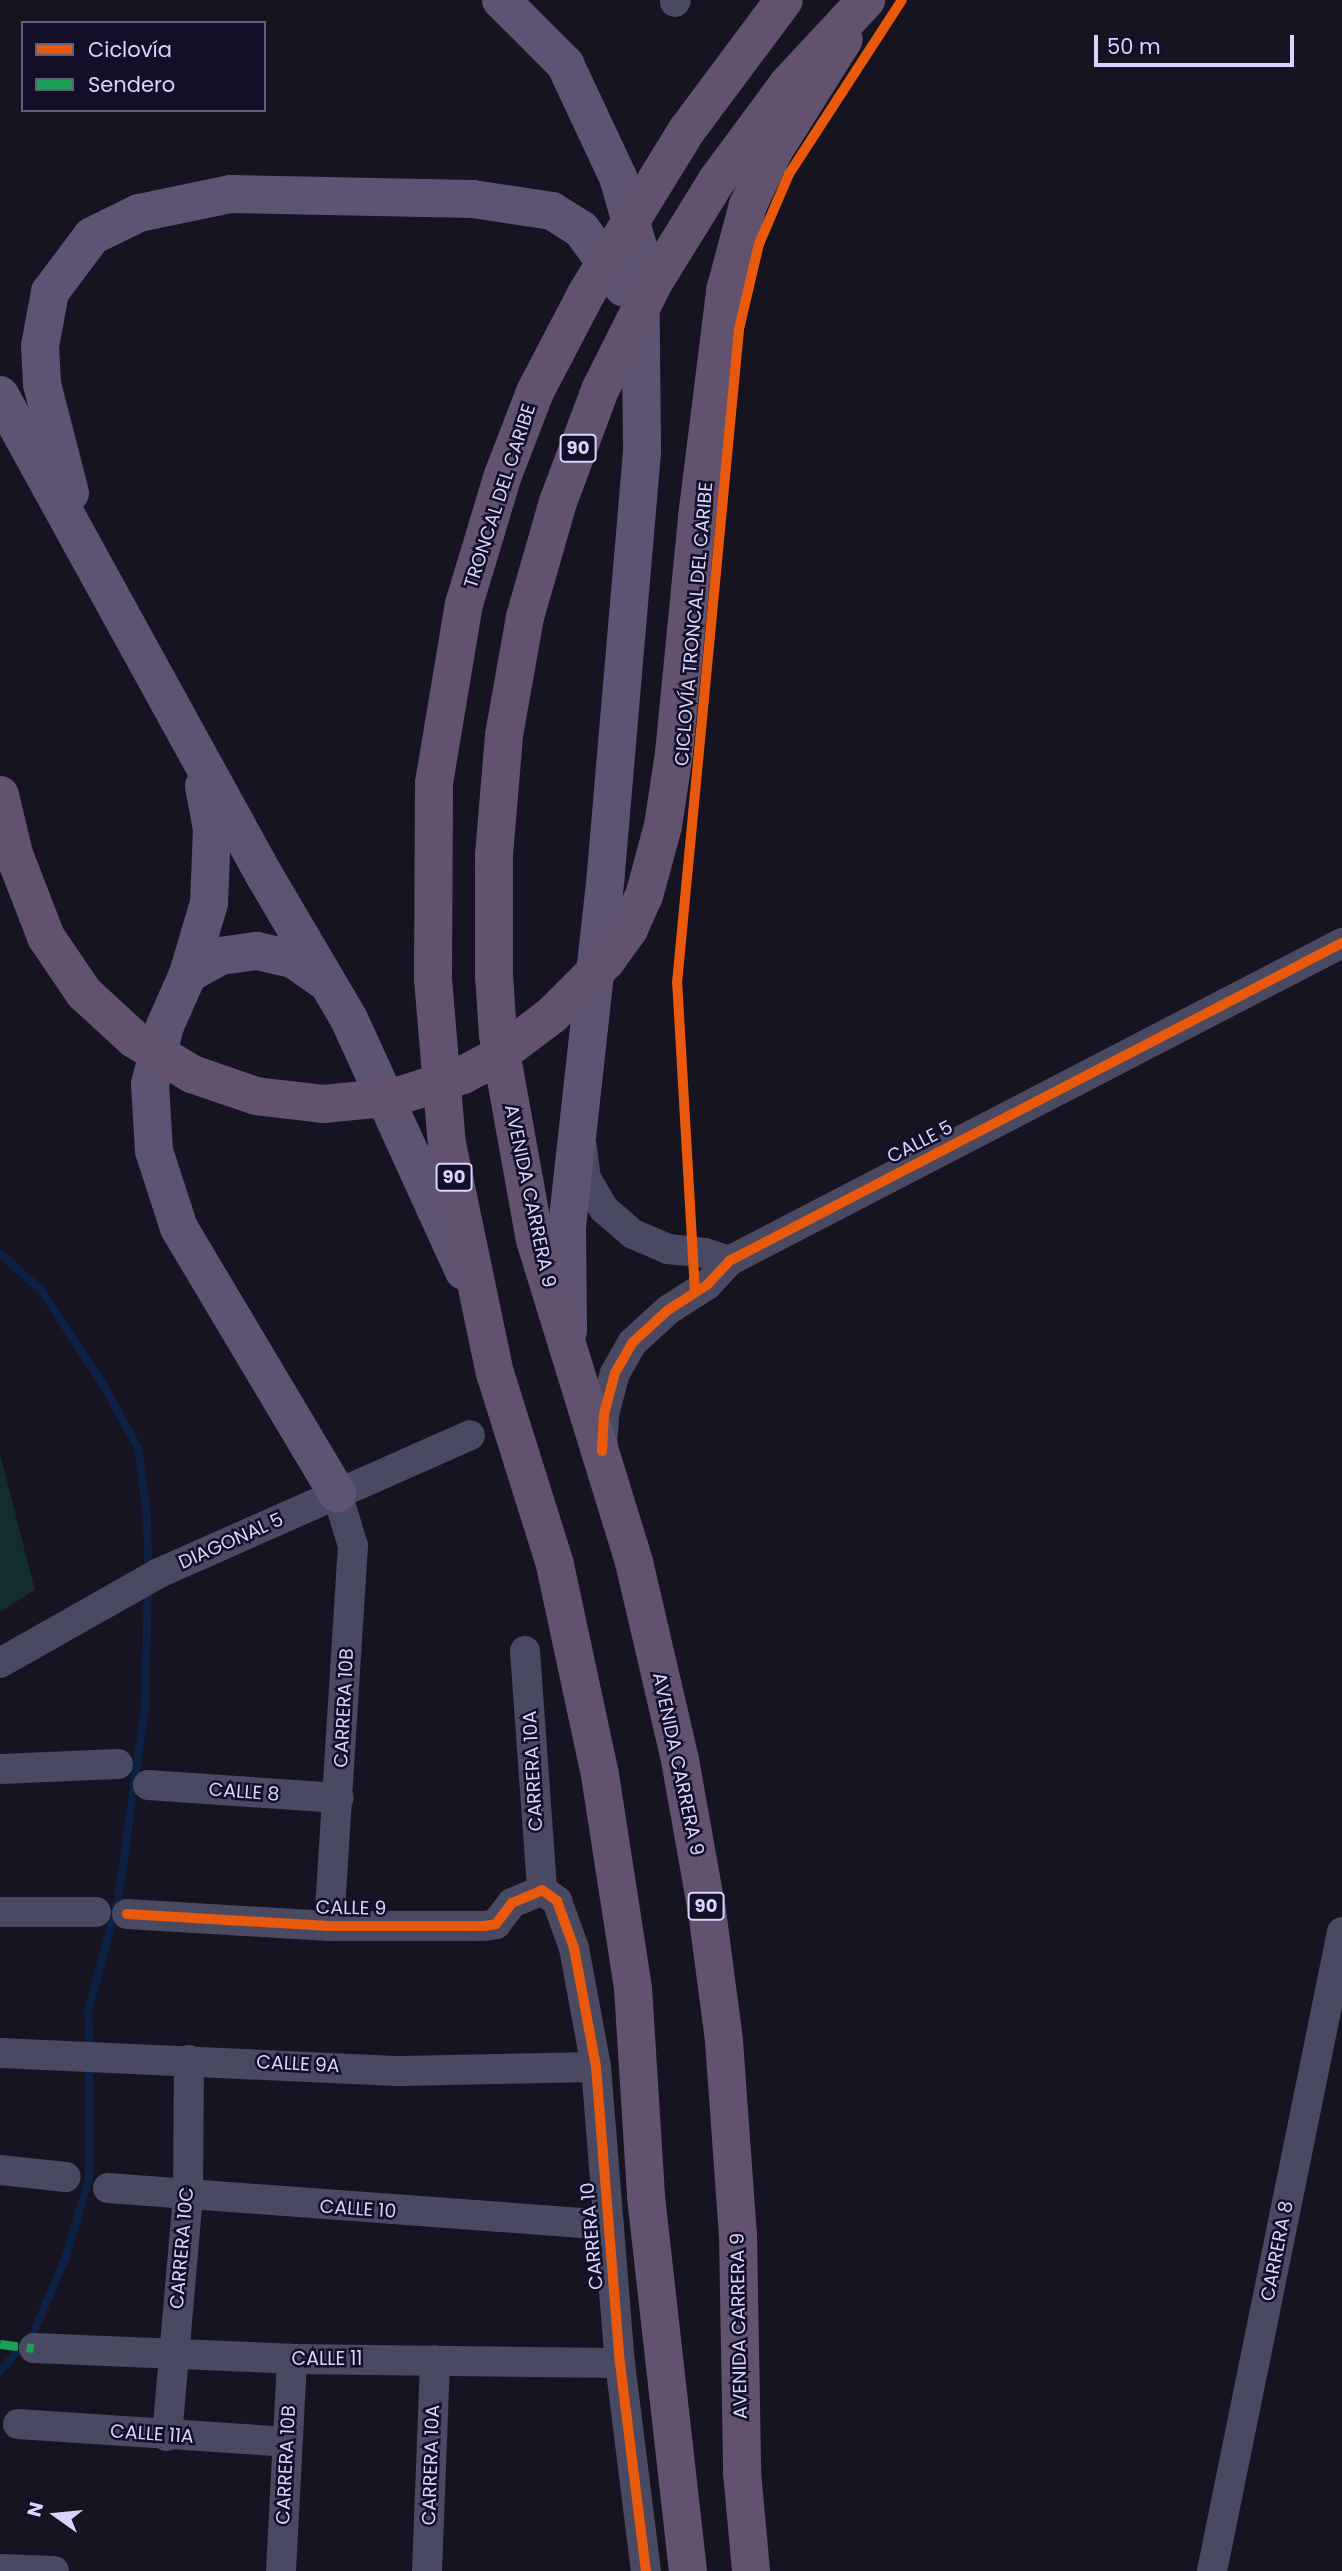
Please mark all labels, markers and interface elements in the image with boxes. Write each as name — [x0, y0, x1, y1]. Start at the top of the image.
legend — [21, 21, 266, 112]
scale bar — [1097, 21, 1296, 65]
text: 50 m — [1107, 32, 1161, 61]
text: Ciclovía — [88, 35, 172, 64]
text: Sendero — [88, 70, 175, 99]
street label: TRONCAL DEL CARIBE — [459, 401, 541, 591]
road number: 90 — [559, 434, 597, 462]
street label: CICLOVÍA TRONCAL DEL CARIBE — [670, 481, 718, 767]
street label: AVENIDA CARRERA 9 — [499, 1102, 561, 1290]
street label: CALLE 5 — [883, 1116, 957, 1168]
road number: 90 — [435, 1162, 473, 1192]
street label: DIAGONAL 5 — [175, 1508, 287, 1574]
street label: CARRERA 10B — [329, 1648, 359, 1768]
street label: AVENIDA CARRERA 9 — [647, 1670, 709, 1858]
street label: CARRERA 10A — [518, 1710, 548, 1832]
street label: CALLE 8 — [208, 1778, 280, 1806]
road number: 90 — [687, 1892, 725, 1920]
street label: CALLE 9 — [315, 1896, 387, 1920]
street label: CALLE 9A — [256, 2050, 340, 2078]
street label: CARRERA 10 — [576, 2181, 608, 2291]
street label: CARRERA 10C — [165, 2186, 199, 2310]
street label: CALLE 10 — [319, 2195, 397, 2223]
street label: CARRERA 8 — [1256, 2199, 1298, 2303]
street label: AVENIDA CARRERA 9 — [726, 2233, 752, 2419]
street label: CALLE 11 — [292, 2348, 362, 2370]
street label: CARRERA 10A — [418, 2404, 444, 2526]
street label: CARRERA 10B — [271, 2405, 301, 2525]
street label: CALLE 11A — [109, 2420, 195, 2448]
north arrow — [21, 2480, 91, 2550]
text: N — [20, 2499, 50, 2520]

